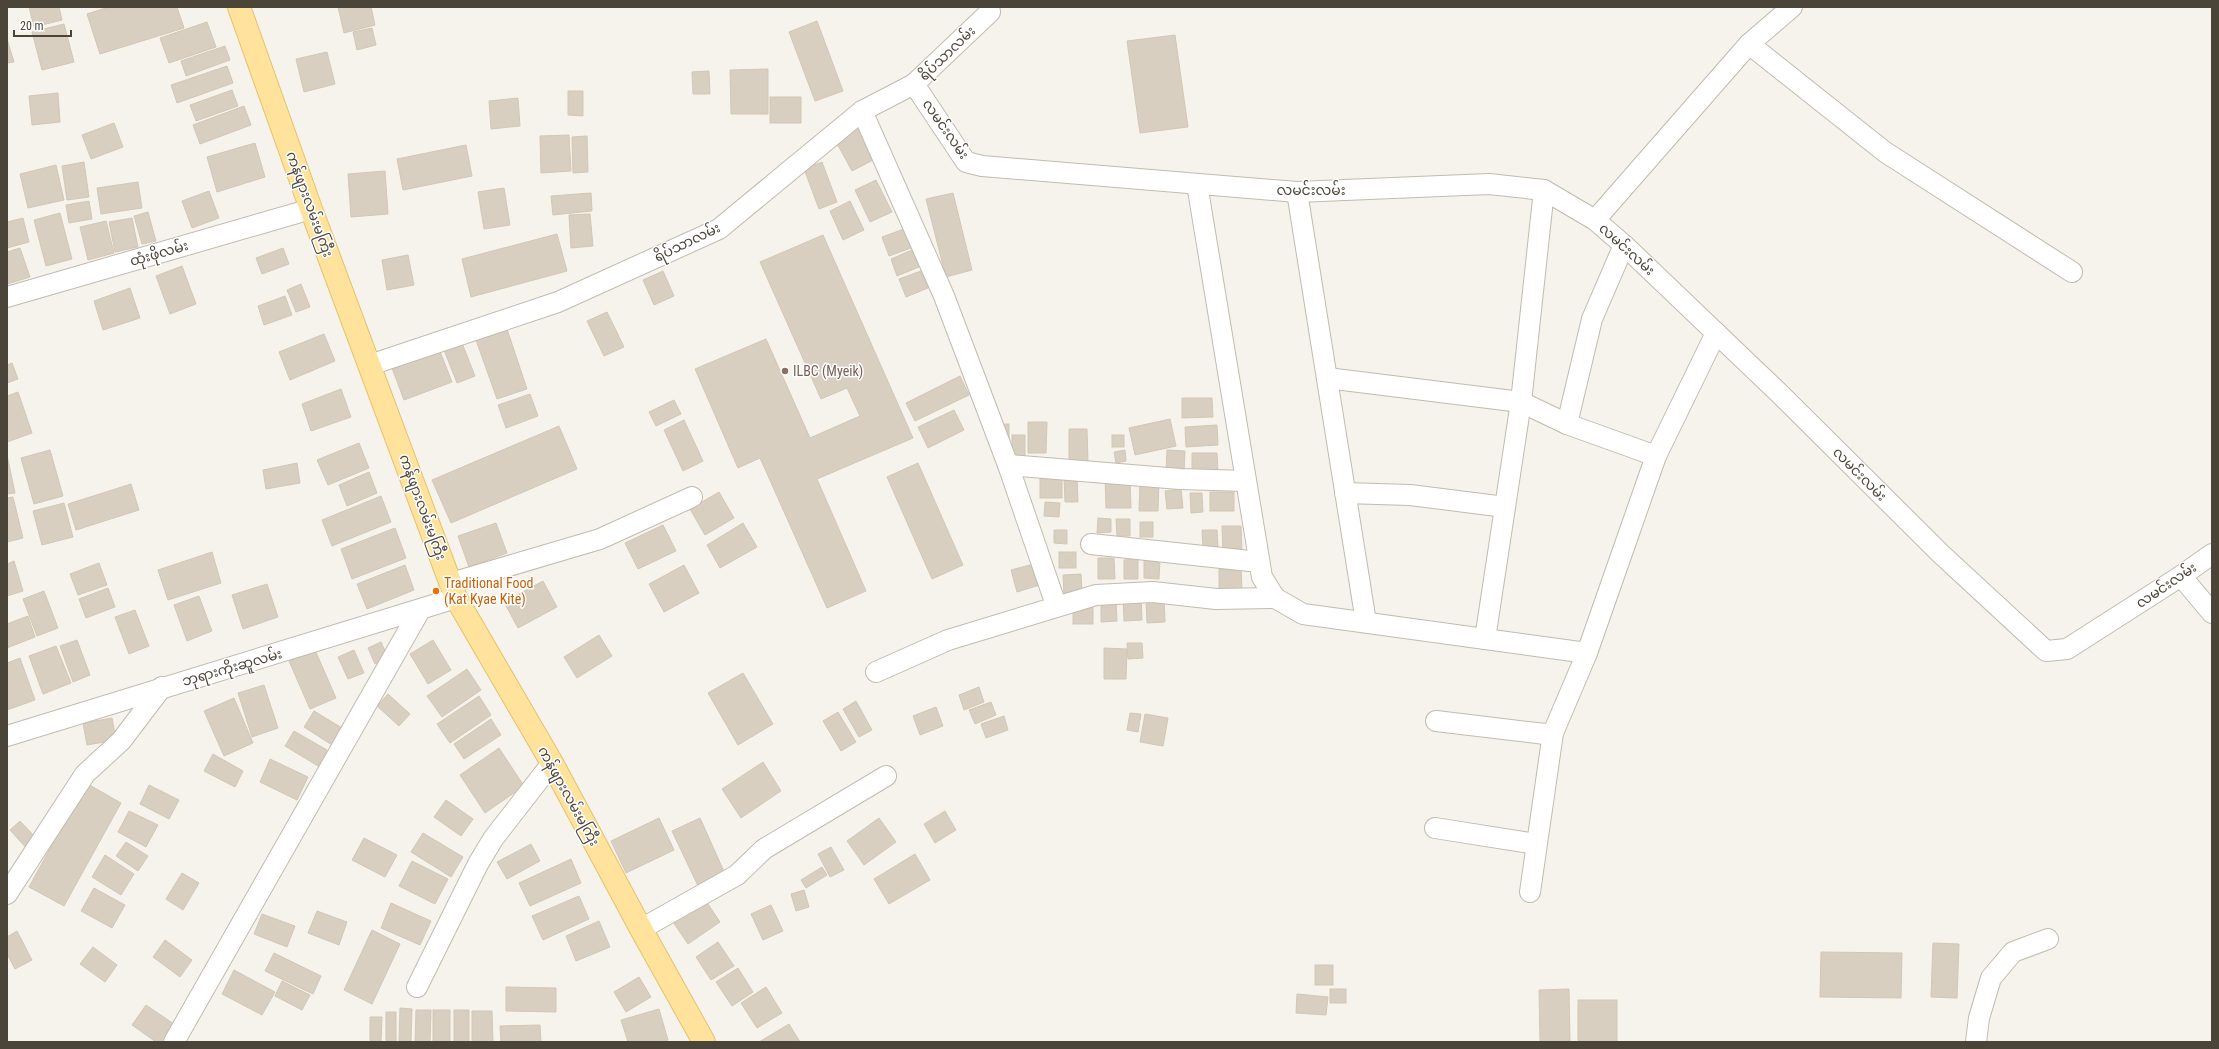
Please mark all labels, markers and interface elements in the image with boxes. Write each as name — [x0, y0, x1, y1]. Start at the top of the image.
scale bar — [14, 12, 71, 38]
text: 20 m — [20, 19, 44, 33]
street label: ရိပ်သာလမ်း — [914, 21, 981, 86]
street label: လမင်းလမ်း — [920, 95, 974, 162]
street label: ကန်ဖျားလမ်းမကြီး — [280, 148, 338, 260]
street label: လမင်းလမ်း — [1276, 180, 1346, 198]
street label: ရိပ်သာလမ်း — [651, 217, 724, 268]
street label: လမင်းလမ်း — [1596, 218, 1659, 278]
street label: ထုံးဖိုလမ်း — [127, 235, 191, 273]
place label: ILBC (Myeik) — [793, 363, 863, 380]
marker: ILBC (Myeik) — [780, 366, 790, 376]
street label: လမင်းလမ်း — [1830, 442, 1892, 504]
street label: ကန်ဖျားလမ်းမကြီး — [393, 451, 451, 563]
street label: လမင်းလမ်း — [2132, 557, 2199, 611]
place label: Traditional Food (Kat Kyae Kite) — [444, 575, 534, 608]
marker: Traditional Food (Kat Kyae Kite) — [431, 586, 441, 596]
street label: ဘုရားကိုးဆူလမ်း — [180, 643, 285, 693]
street label: ကန်ဖျားလမ်းမကြီး — [532, 742, 605, 850]

